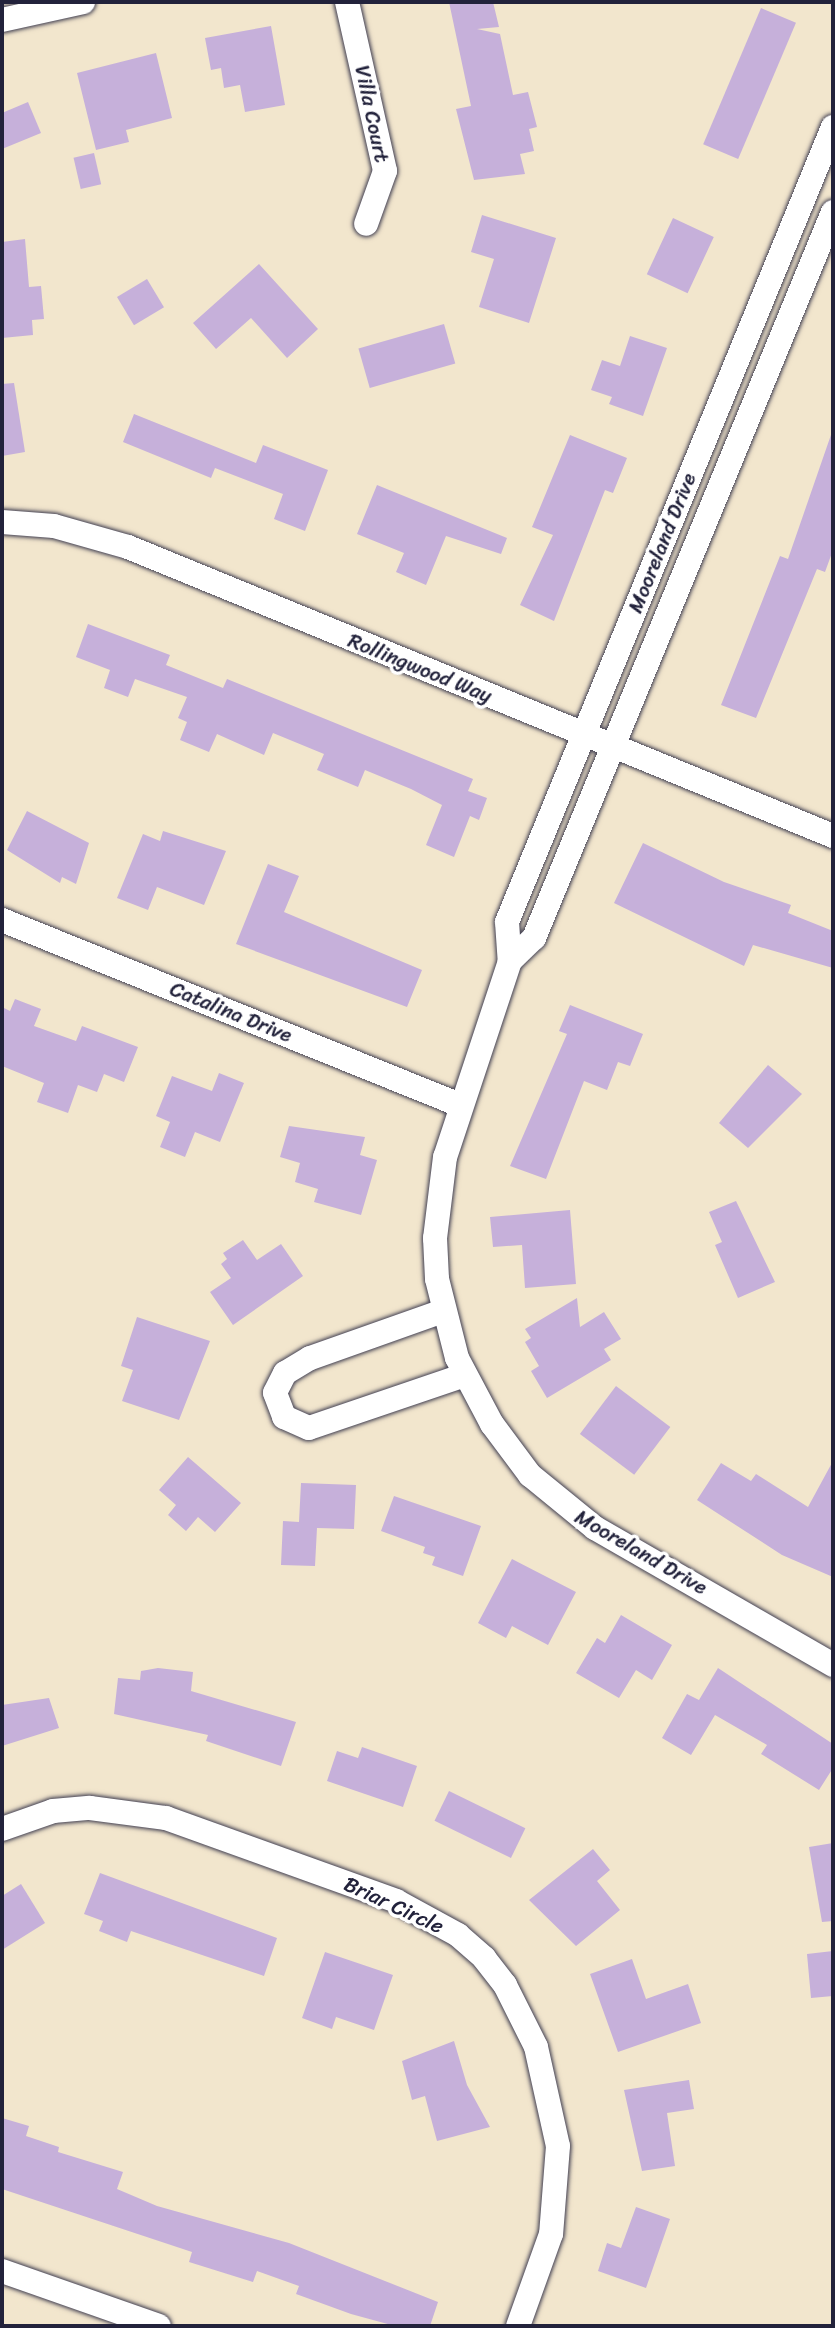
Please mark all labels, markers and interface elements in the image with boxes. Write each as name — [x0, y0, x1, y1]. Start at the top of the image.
street label: Villa Court — [349, 63, 395, 165]
street label: Mooreland Drive — [622, 469, 702, 617]
street label: Rollingwood Way — [344, 628, 496, 708]
street label: Catalina Drive — [166, 976, 296, 1048]
street label: Mooreland Drive — [570, 1504, 712, 1600]
street label: Briar Circle — [340, 1871, 448, 1939]

